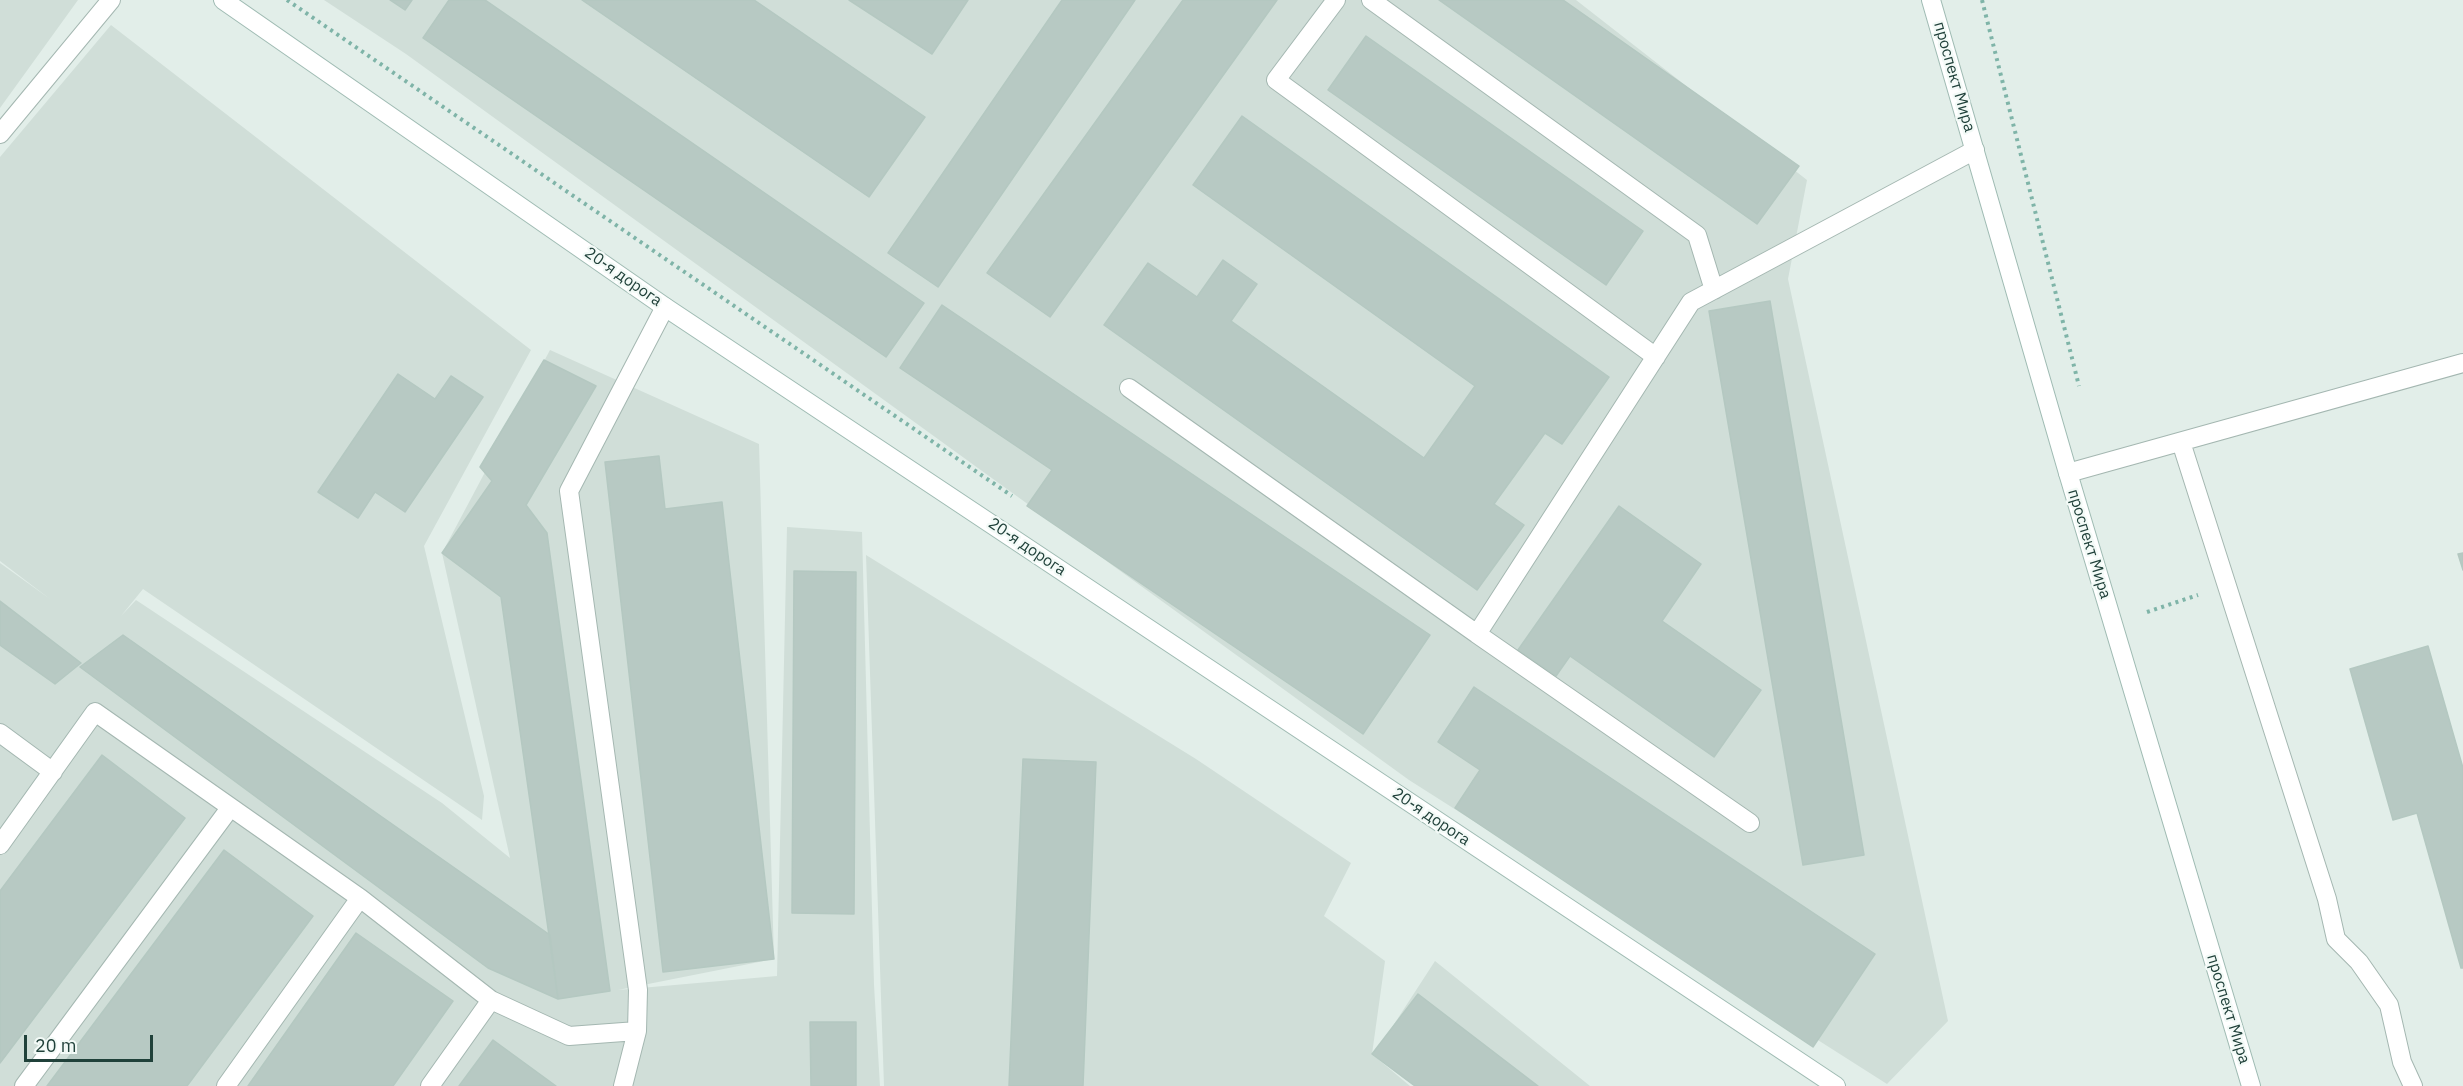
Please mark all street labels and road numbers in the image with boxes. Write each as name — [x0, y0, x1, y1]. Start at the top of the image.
street label: проспект Мира — [1929, 20, 1979, 134]
street label: 20-я дорога — [581, 243, 665, 311]
street label: проспект Мира — [2063, 487, 2115, 601]
street label: 20-я дорога — [984, 514, 1070, 580]
street label: 20-я дорога — [1388, 784, 1474, 850]
street label: проспект Мира — [2202, 952, 2254, 1066]

